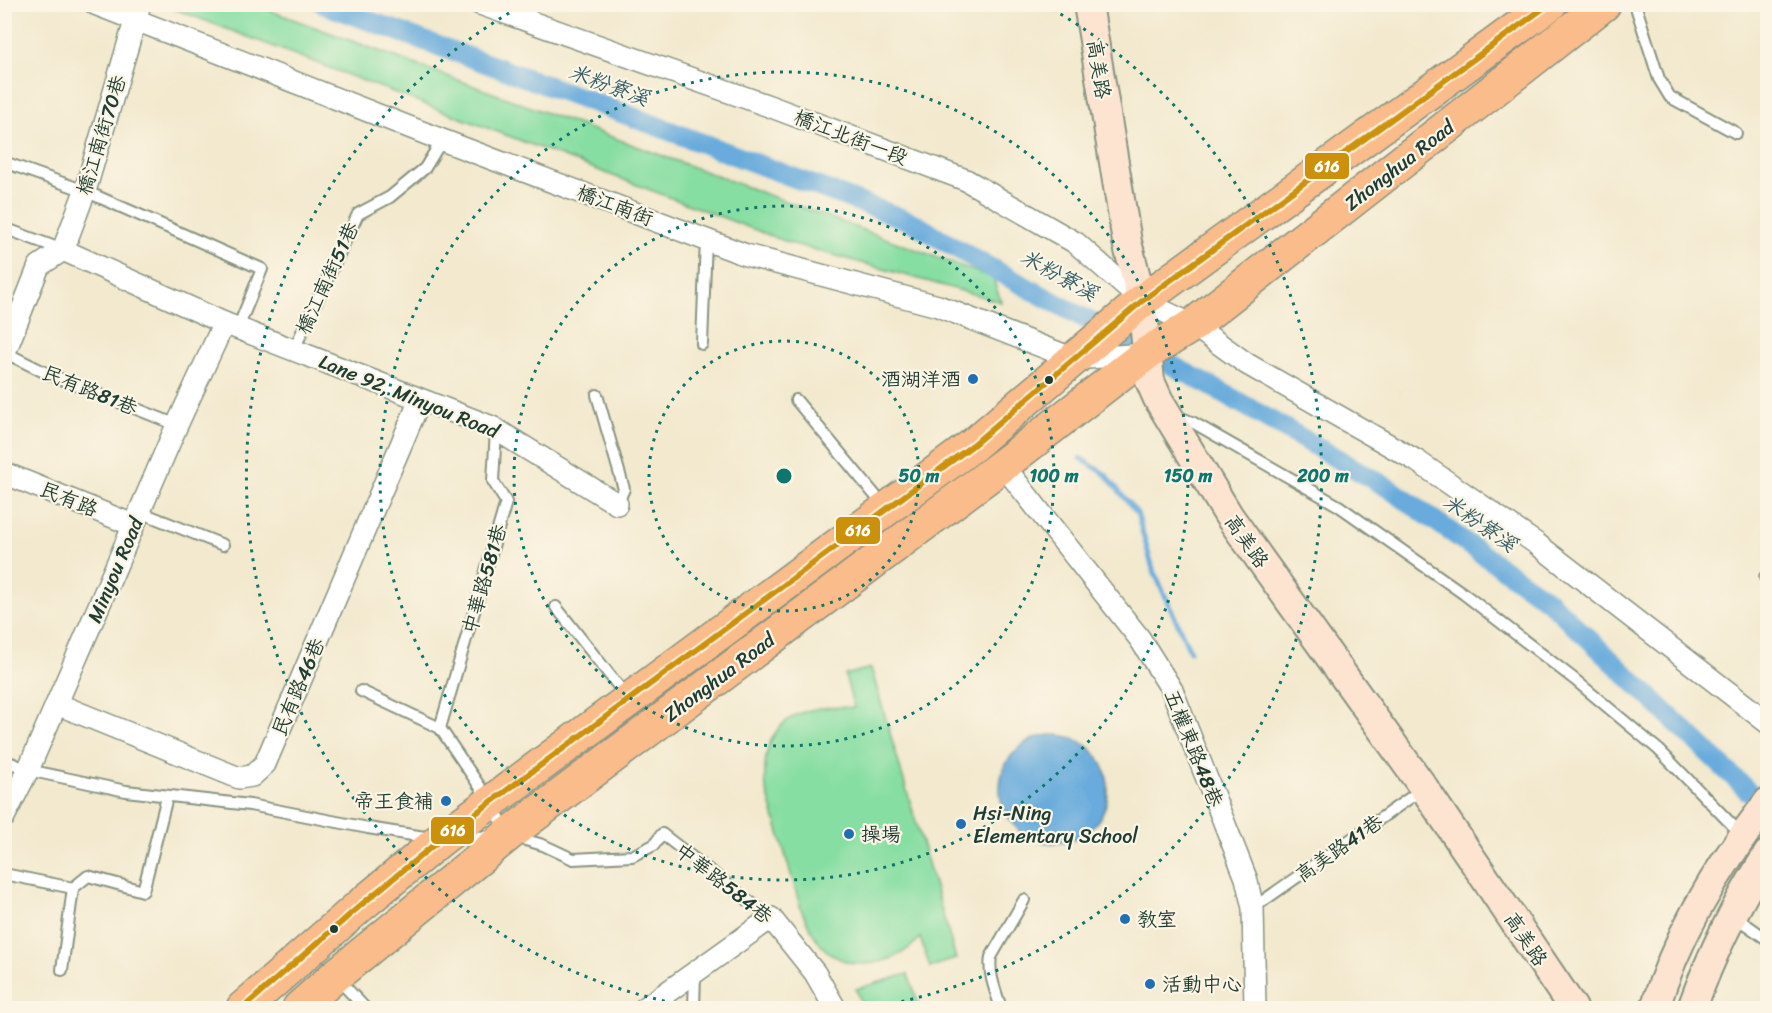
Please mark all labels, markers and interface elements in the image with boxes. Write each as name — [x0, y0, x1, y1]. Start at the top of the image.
street label: 高美路 — [1077, 37, 1121, 102]
water label: 米粉寮溪 — [563, 53, 656, 118]
street label: 橋江南街70巷 — [67, 70, 137, 200]
street label: 橋江北街一段 — [789, 100, 913, 175]
street label: Zhonghua Road — [1336, 110, 1464, 220]
line badge: 616 — [1304, 152, 1350, 180]
text: 616 — [1313, 152, 1340, 181]
street label: 橋江南街 — [571, 175, 658, 236]
street label: 橋江南街51巷 — [286, 215, 369, 340]
water label: 米粉寮溪 — [1013, 238, 1106, 312]
street label: Lane 92, Minyou Road — [313, 344, 506, 449]
street label: 民有路81巷 — [37, 355, 144, 426]
place label: 酒湖洋酒 — [881, 362, 961, 397]
marker: 酒湖洋酒 — [966, 372, 980, 386]
unlabelled marker — [1043, 374, 1055, 386]
text: 50 m — [899, 460, 940, 492]
text: 100 m — [1030, 460, 1079, 492]
text: 150 m — [1164, 460, 1212, 492]
text: 200 m — [1296, 460, 1349, 492]
centre of rings — [774, 466, 794, 486]
street label: 民有路 — [34, 472, 104, 527]
water label: 米粉寮溪 — [1435, 483, 1526, 563]
street label: 高美路 — [1215, 507, 1279, 577]
street label: Minyou Road — [77, 510, 154, 629]
line badge: 616 — [835, 516, 881, 545]
text: 616 — [844, 516, 871, 545]
street label: 中華路581巷 — [452, 519, 517, 638]
street label: Zhonghua Road — [656, 623, 784, 731]
street label: 民有路46巷 — [262, 632, 335, 742]
street label: 五權東路48巷 — [1154, 684, 1233, 813]
place label: 帝王食補 — [354, 784, 434, 819]
marker: 帝王食補 — [439, 794, 453, 808]
place label: Hsi-Ning Elementary School — [973, 796, 1138, 854]
street label: 高美路41巷 — [1288, 805, 1392, 892]
line badge: 616 — [430, 816, 475, 845]
text: 616 — [439, 816, 466, 845]
place label: 操場 — [861, 817, 901, 852]
marker: Hsi-Ning Elementary School — [954, 817, 968, 831]
marker: 操場 — [842, 827, 856, 841]
street label: 中華路584巷 — [667, 834, 781, 934]
place label: 教室 — [1137, 902, 1177, 937]
street label: 高美路 — [1494, 905, 1557, 975]
marker: 教室 — [1118, 912, 1132, 926]
unlabelled marker — [328, 923, 340, 935]
place label: 活動中心 — [1162, 967, 1242, 1002]
marker: 活動中心 — [1143, 977, 1157, 991]

